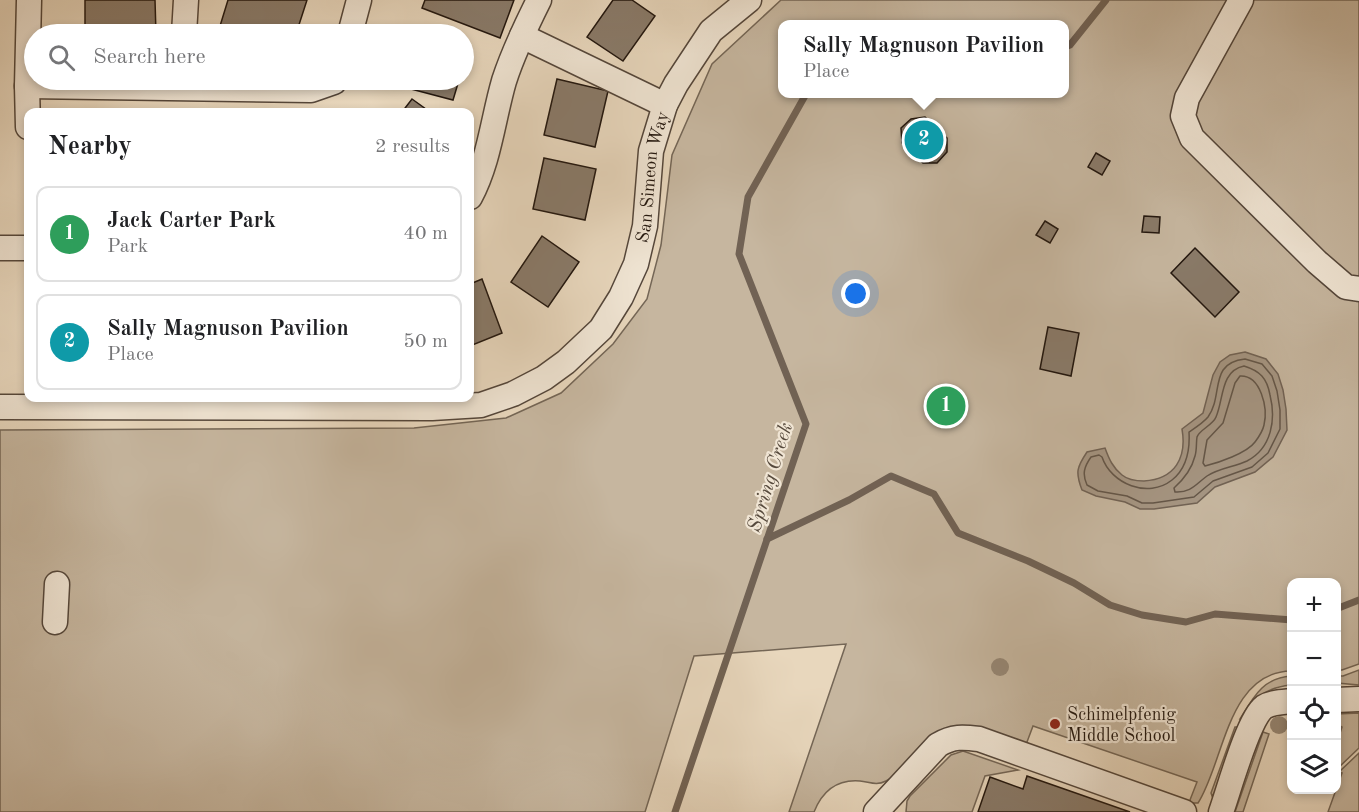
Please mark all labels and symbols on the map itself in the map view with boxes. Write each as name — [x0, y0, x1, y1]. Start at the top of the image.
street label: San Simeon Way — [633, 109, 673, 245]
pin: 2 — [904, 118, 944, 162]
your location — [841, 279, 870, 308]
pin: 1 — [926, 384, 966, 428]
water label: Spring Creek — [745, 420, 797, 535]
place label: Schimelpfenig Middle School — [1067, 706, 1176, 745]
marker: Schimelpfenig Middle School — [1048, 717, 1062, 731]

